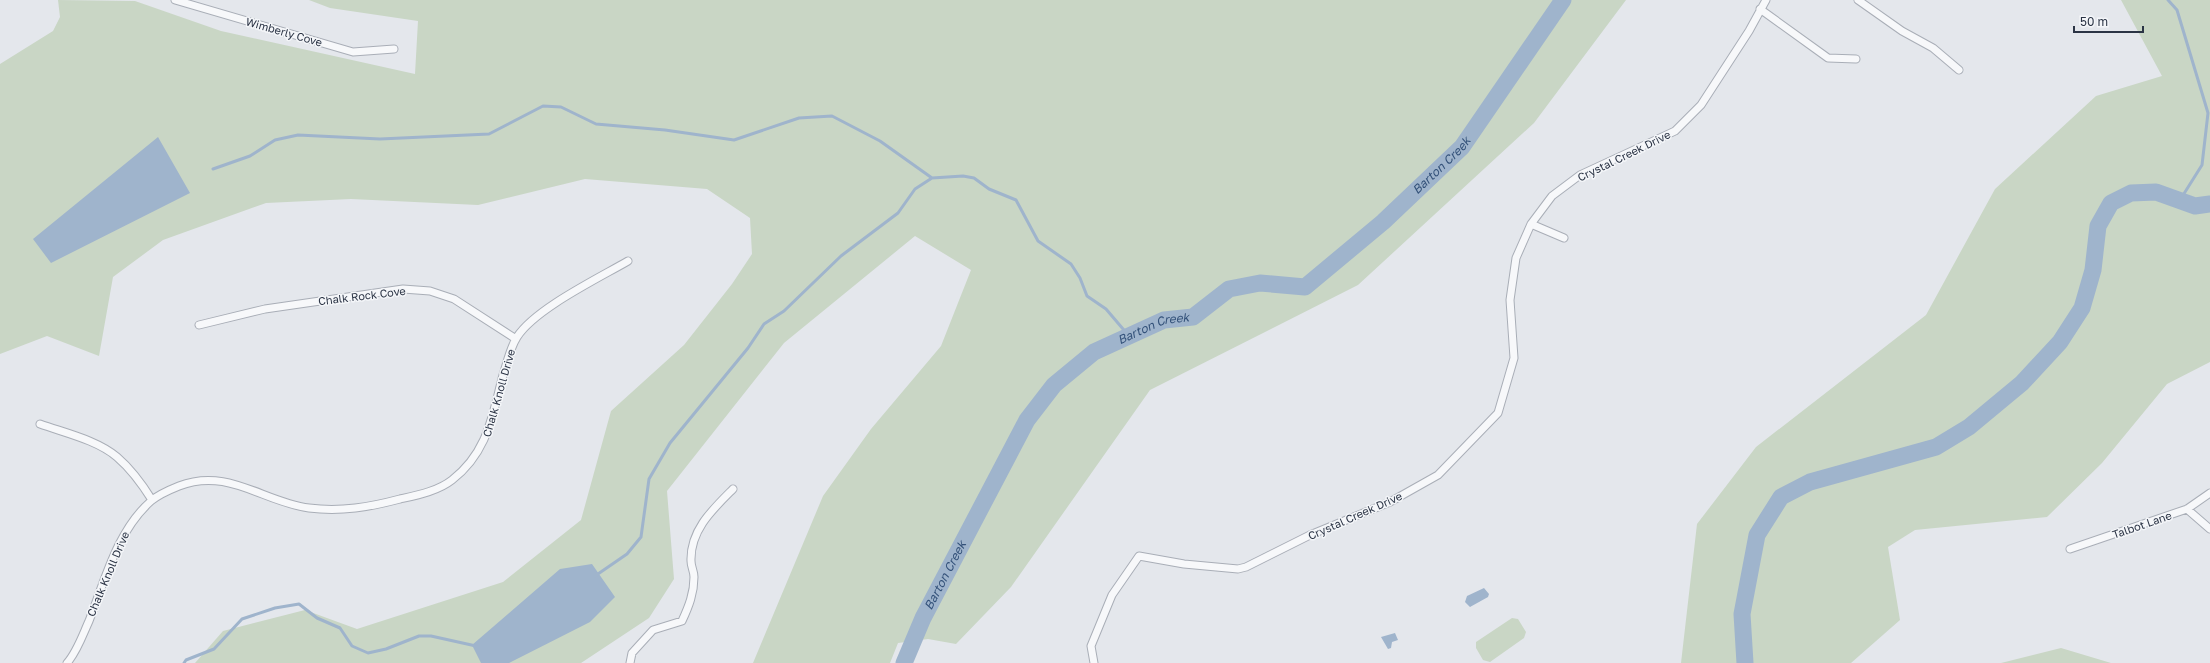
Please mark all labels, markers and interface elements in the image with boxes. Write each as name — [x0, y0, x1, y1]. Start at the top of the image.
scale bar — [2074, 8, 2143, 34]
street label: Wimberly Cove — [244, 14, 324, 49]
text: 50 m — [2080, 14, 2108, 29]
street label: Crystal Creek Drive — [1575, 127, 1672, 184]
water label: Barton Creek — [1409, 133, 1474, 197]
street label: Chalk Rock Cove — [317, 284, 406, 307]
water label: Barton Creek — [1115, 309, 1191, 347]
street label: Chalk Knoll Drive — [480, 347, 517, 438]
street label: Crystal Creek Drive — [1306, 489, 1404, 542]
street label: Talbot Lane — [2110, 508, 2173, 541]
street label: Chalk Knoll Drive — [84, 529, 131, 618]
water label: Barton Creek — [921, 537, 970, 612]

